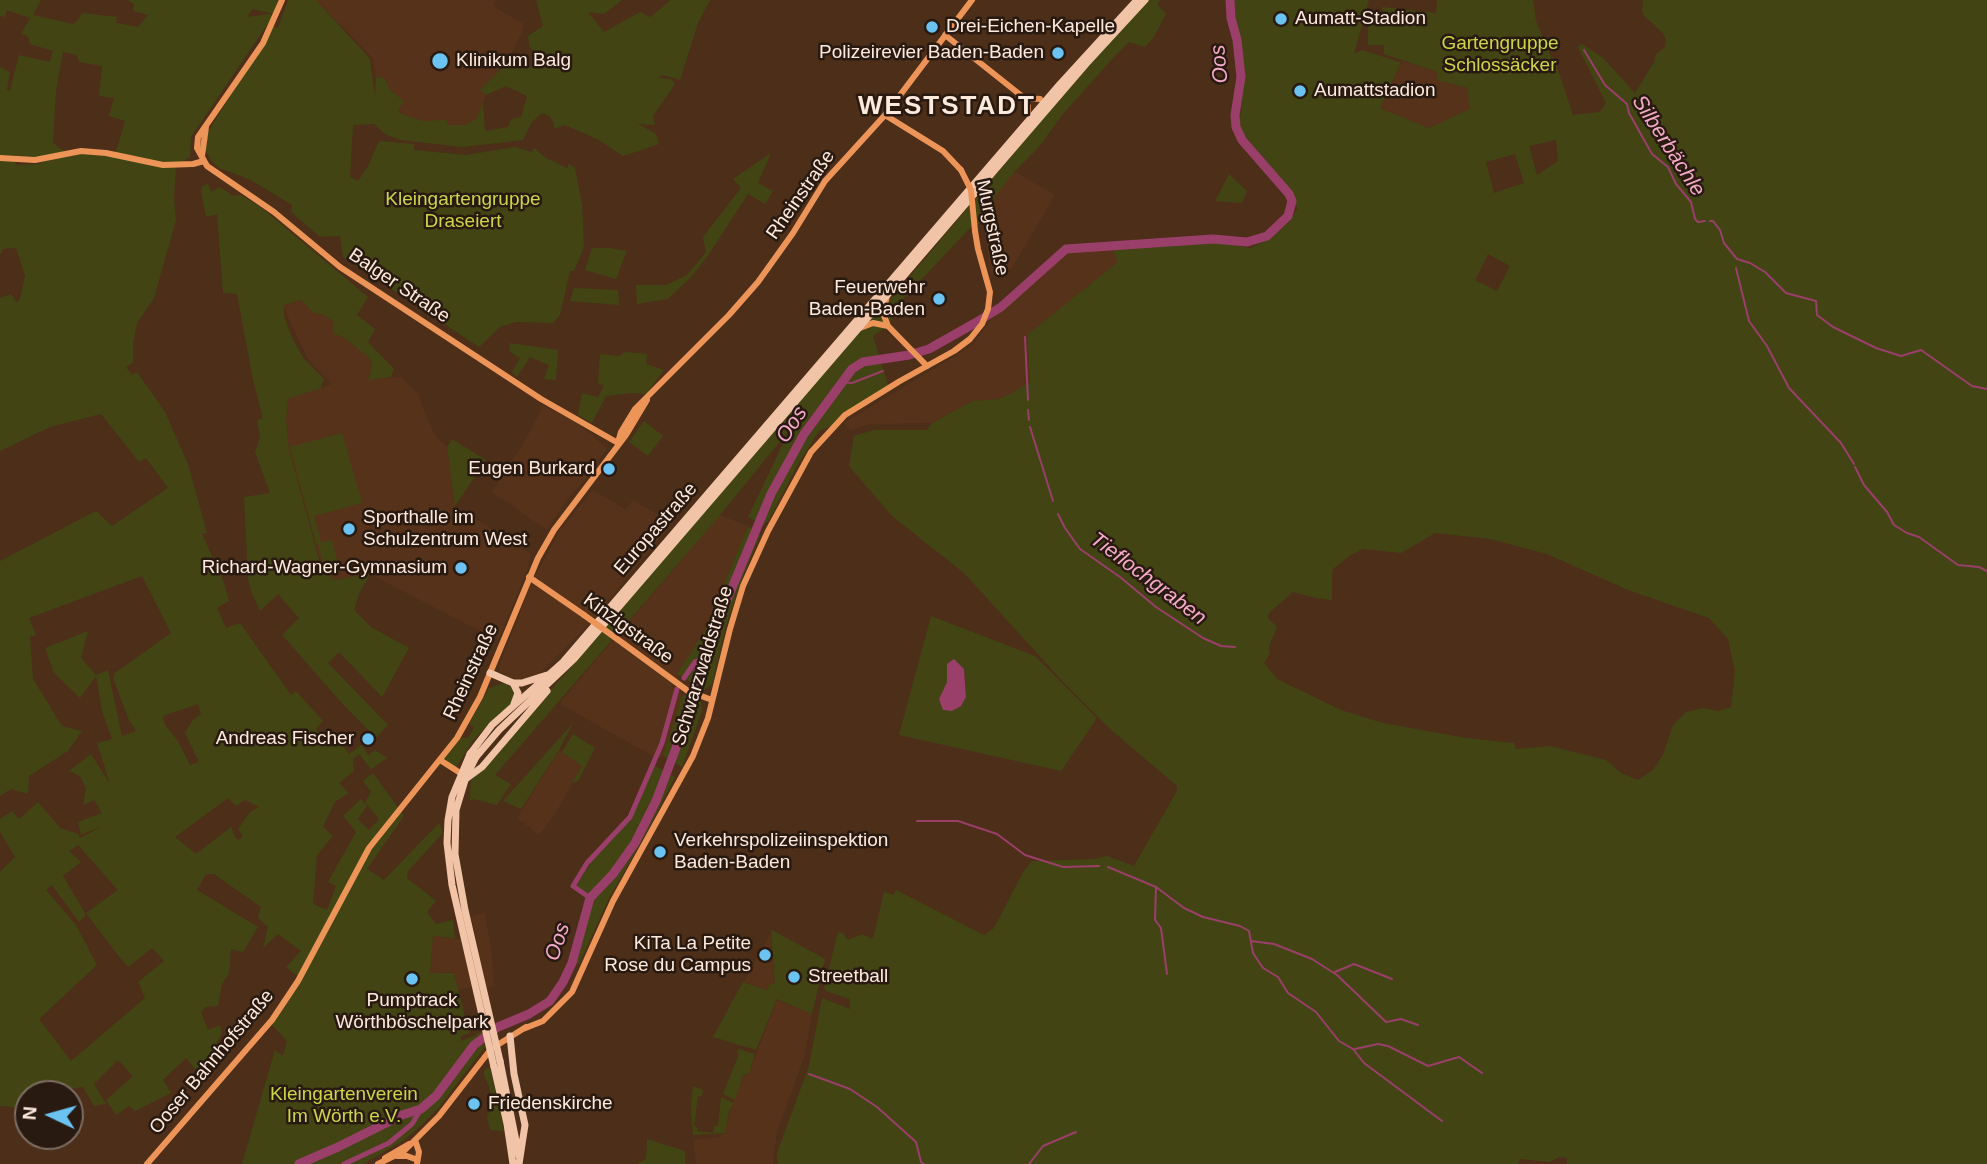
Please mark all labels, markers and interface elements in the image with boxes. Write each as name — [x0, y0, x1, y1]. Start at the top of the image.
place label: Aumatt-Stadion — [1295, 8, 1426, 30]
marker: Aumatt-Stadion — [1273, 11, 1289, 27]
place label: Drei-Eichen-Kapelle — [946, 16, 1115, 38]
marker: Drei-Eichen-Kapelle — [924, 19, 940, 35]
park label: Gartengruppe Schlossäcker — [1441, 33, 1559, 77]
place label: Polizeirevier Baden-Baden — [819, 42, 1044, 64]
water label: Oos — [1206, 44, 1234, 84]
marker: Polizeirevier Baden-Baden — [1050, 45, 1066, 61]
place label: Klinikum Balg — [456, 50, 571, 72]
marker: Klinikum Balg — [430, 51, 450, 71]
place label: Aumattstadion — [1314, 80, 1435, 102]
marker: Aumattstadion — [1292, 83, 1308, 99]
district label: WESTSTADT — [859, 91, 1035, 123]
water label: Silberbächle — [1626, 91, 1710, 201]
street label: Rheinstraße — [762, 146, 840, 244]
street label: Murgstraße — [971, 178, 1013, 278]
park label: Kleingartengruppe Draseiert — [385, 189, 541, 233]
street label: Balger Straße — [344, 244, 454, 328]
place label: Feuerwehr Baden-Baden — [809, 277, 925, 321]
marker: Feuerwehr Baden-Baden — [931, 291, 947, 307]
water label: Oos — [771, 402, 813, 448]
place label: Eugen Burkard — [468, 458, 595, 480]
marker: Eugen Burkard — [601, 461, 617, 477]
street label: Europastraße — [610, 478, 702, 580]
place label: Sporthalle im Schulzentrum West — [363, 507, 527, 551]
marker: Sporthalle im Schulzentrum West — [341, 521, 357, 537]
water label: Tieflochgraben — [1085, 527, 1211, 631]
place label: Richard-Wagner-Gymnasium — [202, 557, 447, 579]
marker: Richard-Wagner-Gymnasium — [453, 560, 469, 576]
street label: Schwarzwaldstraße — [668, 583, 738, 749]
street label: Kinzigstraße — [579, 589, 677, 669]
street label: Rheinstraße — [439, 620, 503, 724]
place label: Andreas Fischer — [216, 728, 354, 750]
marker: Andreas Fischer — [360, 731, 376, 747]
place label: Verkehrspolizeiinspektion Baden-Baden — [674, 830, 888, 874]
marker: Verkehrspolizeiinspektion Baden-Baden — [652, 844, 668, 860]
water label: Oos — [540, 920, 576, 964]
place label: KiTa La Petite Rose du Campus — [604, 933, 751, 977]
marker: KiTa La Petite Rose du Campus — [757, 947, 773, 963]
place label: Streetball — [808, 966, 888, 988]
marker: Streetball — [786, 969, 802, 985]
marker: Pumptrack Wörthböschelpark — [404, 971, 420, 987]
street label: Ooser Bahnhofstraße — [145, 985, 279, 1139]
place label: Pumptrack Wörthböschelpark — [335, 990, 489, 1034]
north arrow — [14, 1080, 84, 1150]
park label: Kleingartenverein Im Wörth e.V. — [270, 1084, 418, 1128]
place label: Friedenskirche — [488, 1093, 613, 1115]
marker: Friedenskirche — [466, 1096, 482, 1112]
text: N — [19, 1106, 41, 1121]

